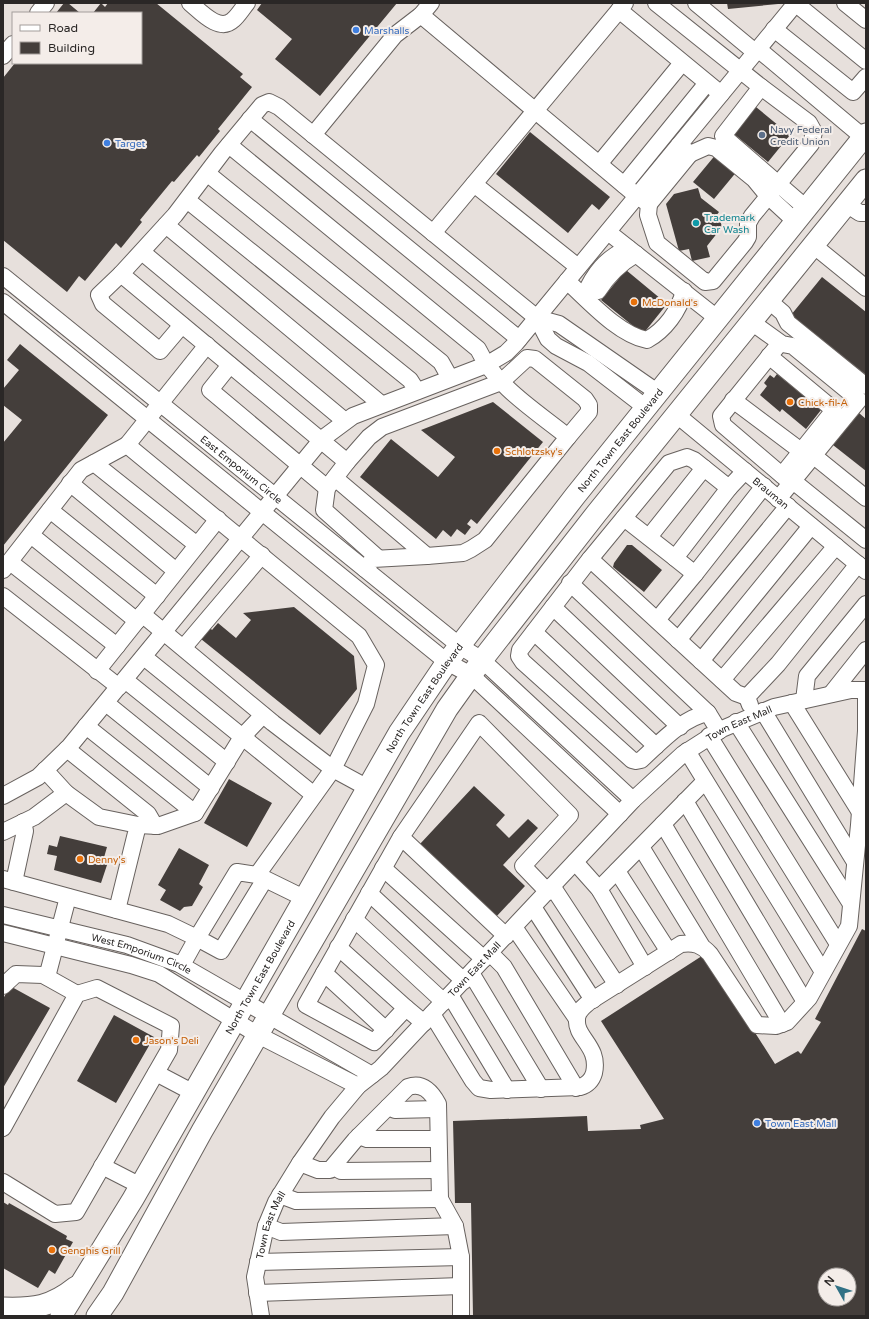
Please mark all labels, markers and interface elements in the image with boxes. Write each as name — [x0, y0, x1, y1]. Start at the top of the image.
legend — [12, 12, 142, 64]
text: Road — [48, 21, 78, 35]
marker: Marshalls — [351, 25, 361, 35]
place label: Marshalls — [364, 25, 410, 37]
text: Building — [48, 41, 95, 55]
place label: Navy Federal Credit Union — [770, 124, 832, 148]
marker: Navy Federal Credit Union — [757, 130, 767, 140]
marker: Target — [102, 138, 112, 148]
place label: Target — [115, 138, 146, 150]
place label: Trademark Car Wash — [704, 212, 756, 236]
marker: Trademark Car Wash — [691, 218, 701, 228]
marker: McDonald's — [629, 297, 639, 307]
place label: McDonald's — [642, 297, 698, 309]
street label: North Town East Boulevard — [575, 386, 666, 495]
marker: Chick-fil-A — [785, 397, 795, 407]
place label: Chick-fil-A — [798, 397, 848, 409]
street label: East Emporium Circle — [198, 433, 285, 507]
marker: Schlotzsky's — [492, 446, 502, 456]
place label: Schlotzsky's — [505, 446, 563, 458]
street label: Brauman — [750, 475, 791, 512]
street label: North Town East Boulevard — [384, 641, 466, 755]
street label: Town East Mall — [704, 704, 774, 745]
marker: Denny's — [75, 854, 85, 864]
place label: Denny's — [88, 854, 126, 866]
street label: North Town East Boulevard — [223, 918, 298, 1037]
street label: West Emporium Circle — [90, 932, 194, 977]
street label: Town East Mall — [446, 940, 504, 1000]
marker: Jason's Deli — [131, 1035, 141, 1045]
place label: Jason's Deli — [144, 1035, 199, 1047]
marker: Town East Mall — [752, 1118, 762, 1128]
place label: Town East Mall — [765, 1118, 836, 1130]
street label: Town East Mall — [254, 1189, 288, 1260]
marker: Genghis Grill — [47, 1245, 57, 1255]
place label: Genghis Grill — [60, 1245, 120, 1257]
north arrow — [817, 1267, 857, 1307]
text: N — [822, 1273, 837, 1289]

